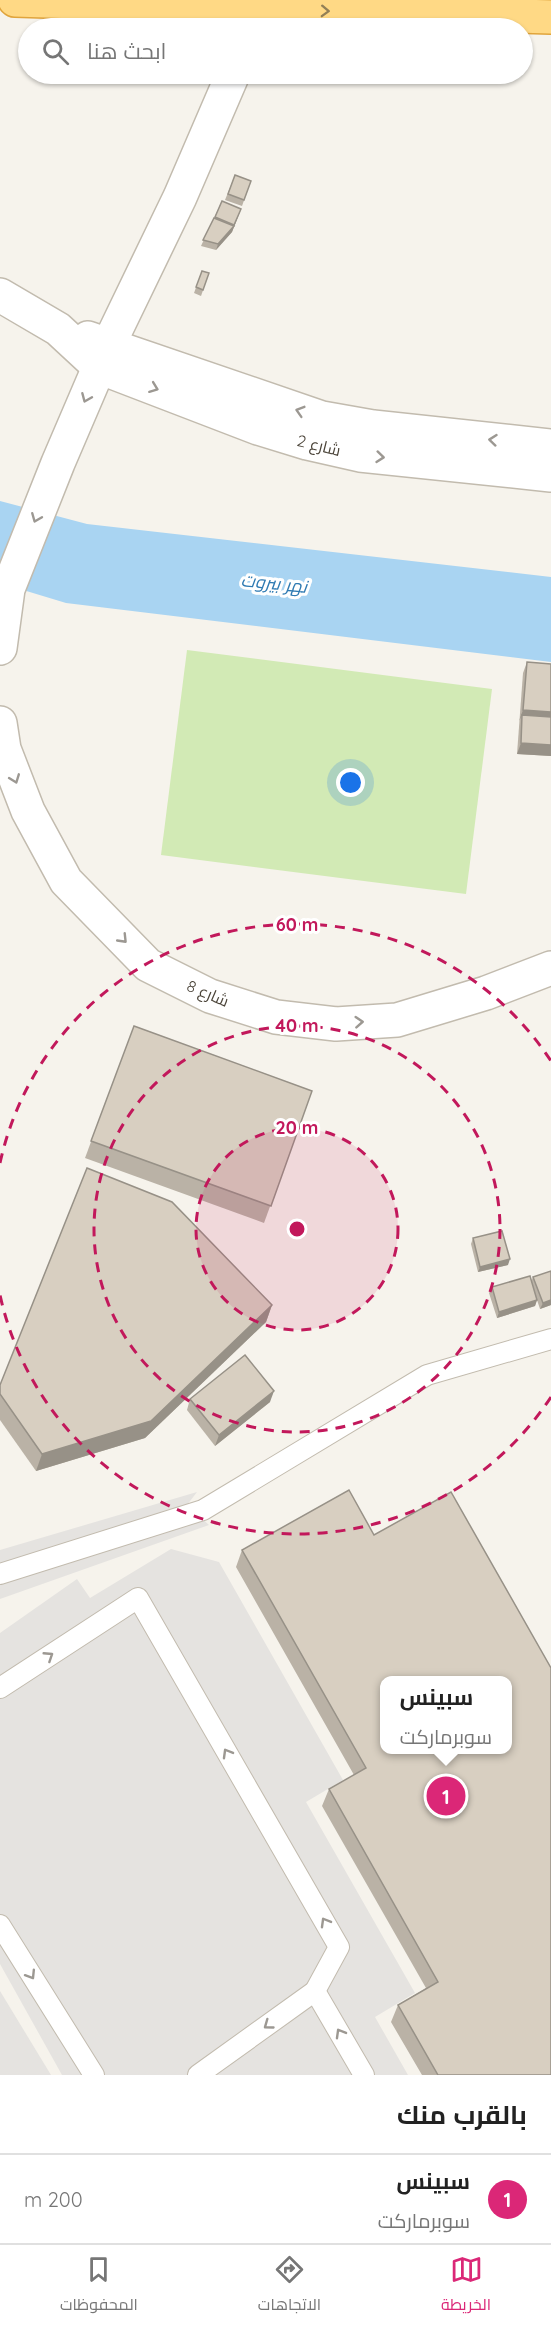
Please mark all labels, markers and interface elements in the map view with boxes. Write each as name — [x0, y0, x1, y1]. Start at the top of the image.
one-way arrow — [321, 5, 330, 17]
search box — [18, 18, 533, 84]
icon: search — [39, 35, 72, 68]
text: ابحث هنا — [87, 37, 167, 65]
one-way arrow — [148, 381, 159, 393]
one-way arrow — [81, 391, 93, 402]
one-way arrow — [295, 406, 306, 418]
street label: شارع 2 — [295, 430, 343, 462]
one-way arrow — [488, 434, 497, 447]
one-way arrow — [375, 451, 384, 463]
one-way arrow — [31, 511, 43, 522]
water label: نهر بيروت — [240, 568, 310, 598]
your location — [336, 768, 365, 797]
one-way arrow — [8, 774, 21, 784]
text: 60 m — [276, 913, 318, 936]
one-way arrow — [115, 932, 126, 943]
street label: شارع 8 — [183, 975, 232, 1013]
text: 40 m — [275, 1014, 319, 1037]
one-way arrow — [354, 1016, 363, 1029]
text: 20 m — [276, 1116, 318, 1139]
centre of rings — [287, 1219, 307, 1239]
one-way arrow — [43, 1651, 53, 1663]
popup — [380, 1676, 512, 1754]
text: سبينس — [400, 1683, 473, 1711]
text: سوبرماركت — [400, 1724, 492, 1749]
one-way arrow — [223, 1749, 234, 1759]
pin: 1 — [426, 1774, 466, 1818]
one-way arrow — [320, 1918, 332, 1928]
one-way arrow — [24, 1968, 35, 1979]
one-way arrow — [263, 2018, 274, 2029]
one-way arrow — [336, 2029, 347, 2039]
text: بالقرب منك — [397, 2098, 527, 2131]
text: سبينس — [397, 2167, 470, 2195]
text: 200 m — [24, 2187, 83, 2212]
text: 1 — [504, 2187, 511, 2212]
text: سوبرماركت — [378, 2208, 470, 2233]
tab: المحفوظات — [60, 2253, 138, 2319]
tab: الاتجاهات — [258, 2253, 321, 2319]
tab: الخريطة — [441, 2253, 491, 2319]

